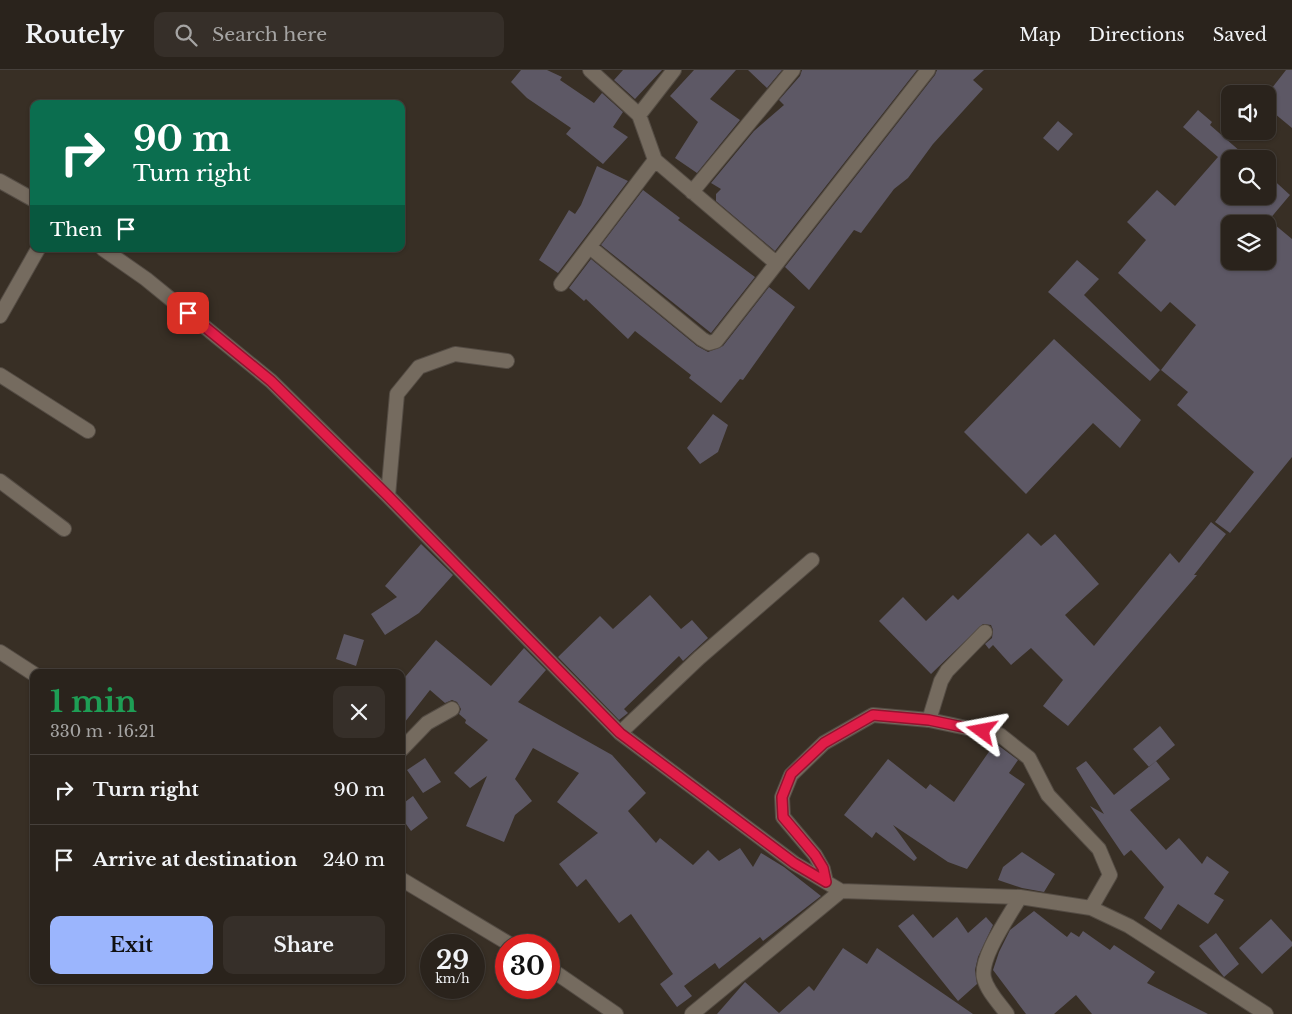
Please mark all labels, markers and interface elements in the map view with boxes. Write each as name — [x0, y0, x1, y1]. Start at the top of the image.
search box — [154, 12, 504, 57]
text: Routely — [25, 20, 124, 49]
icon: search — [172, 21, 200, 49]
text: Search here — [212, 23, 327, 46]
text: Map — [1019, 24, 1061, 46]
text: Directions — [1089, 24, 1185, 46]
text: Saved — [1213, 24, 1267, 46]
map controls — [1221, 85, 1276, 270]
button: sound — [1221, 85, 1276, 140]
text: 90 m — [133, 117, 231, 160]
icon: right — [50, 120, 115, 185]
button: search — [1221, 150, 1276, 205]
text: Turn right — [133, 160, 251, 187]
icon: arrive — [112, 215, 140, 243]
button: layers — [1221, 215, 1276, 270]
text: Then — [50, 218, 102, 241]
pin — [167, 292, 209, 334]
icon: arrive — [174, 299, 202, 327]
text: 1 min — [50, 683, 137, 720]
button: close — [333, 686, 385, 738]
position arrow — [955, 704, 1007, 756]
text: 330 m · 16:21 — [50, 721, 156, 741]
icon: right — [50, 776, 78, 804]
text: Turn right — [93, 778, 199, 801]
text: 90 m — [333, 778, 385, 801]
icon: arrive — [50, 846, 78, 874]
text: Arrive at destination — [93, 848, 297, 871]
text: 240 m — [323, 848, 385, 871]
button: Exit — [50, 916, 213, 974]
button: Share — [223, 916, 385, 974]
speed limit sign: 30 — [495, 934, 560, 999]
text: 29 — [436, 945, 469, 976]
text: km/h — [435, 971, 470, 986]

